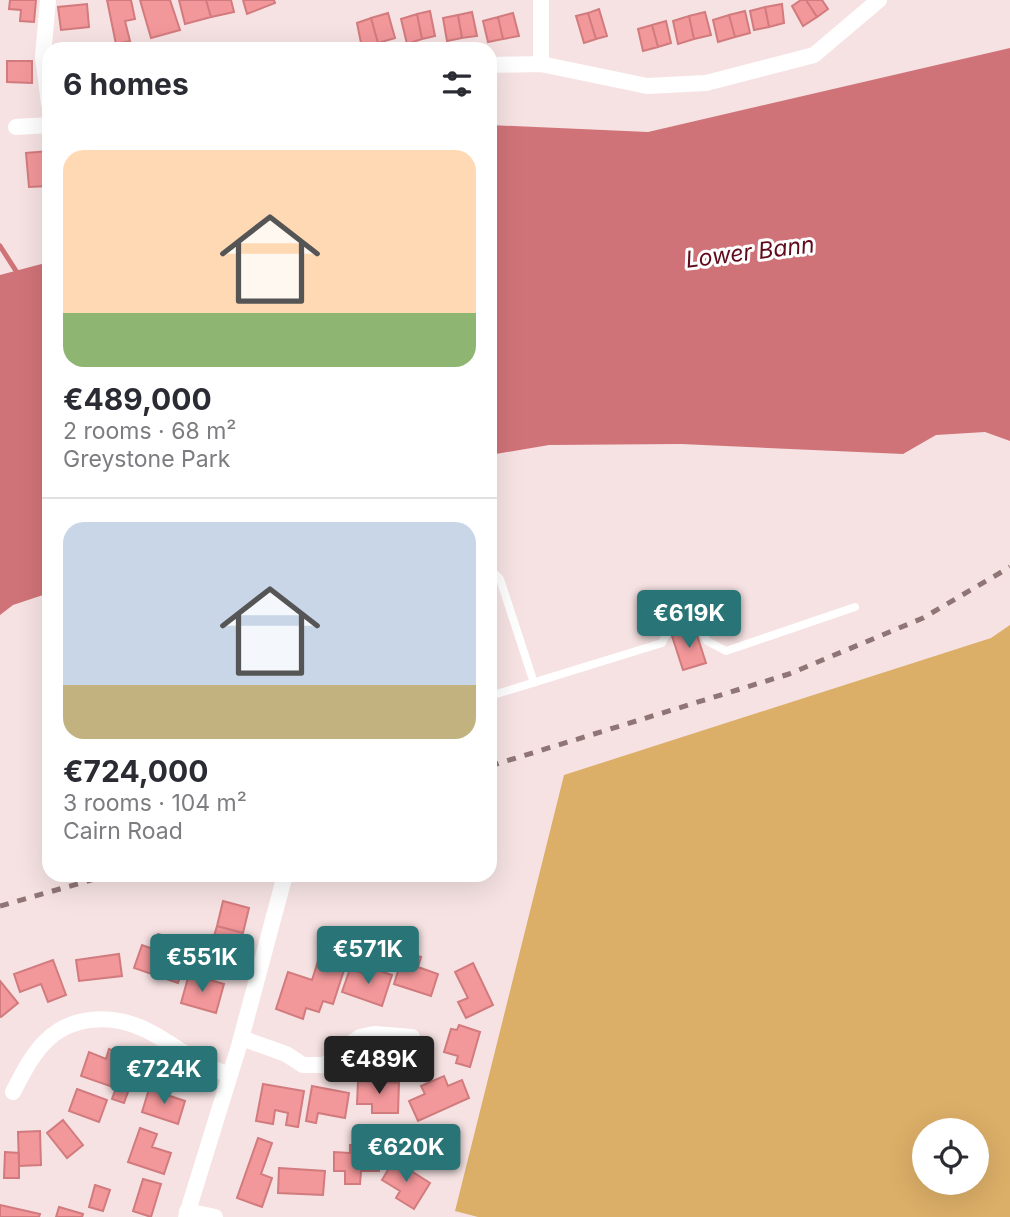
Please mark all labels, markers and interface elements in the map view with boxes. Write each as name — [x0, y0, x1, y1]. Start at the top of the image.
icon: filters — [438, 65, 476, 103]
text: 6 homes — [63, 66, 189, 102]
icon: home — [207, 196, 333, 322]
water label: Lower Bann — [684, 230, 816, 274]
text: €489,000 — [63, 381, 212, 417]
text: 2 rooms · 68 m² — [63, 417, 236, 445]
text: Greystone Park — [63, 445, 230, 473]
icon: home — [207, 568, 333, 694]
pin: €619K — [640, 590, 738, 650]
text: €619K — [653, 599, 725, 627]
text: €724,000 — [63, 753, 209, 789]
text: 3 rooms · 104 m² — [63, 789, 247, 817]
text: Cairn Road — [63, 817, 183, 845]
pin: €571K — [319, 926, 417, 986]
pin: €551K — [153, 934, 251, 994]
text: €571K — [333, 935, 403, 963]
text: €551K — [166, 943, 238, 971]
pin: €489K — [330, 1036, 428, 1096]
text: €489K — [340, 1045, 418, 1073]
pin: €724K — [115, 1046, 213, 1106]
text: €724K — [126, 1055, 202, 1083]
map controls — [912, 1118, 989, 1195]
button: locate — [912, 1118, 989, 1195]
pin: €620K — [357, 1124, 455, 1184]
text: €620K — [367, 1133, 445, 1161]

